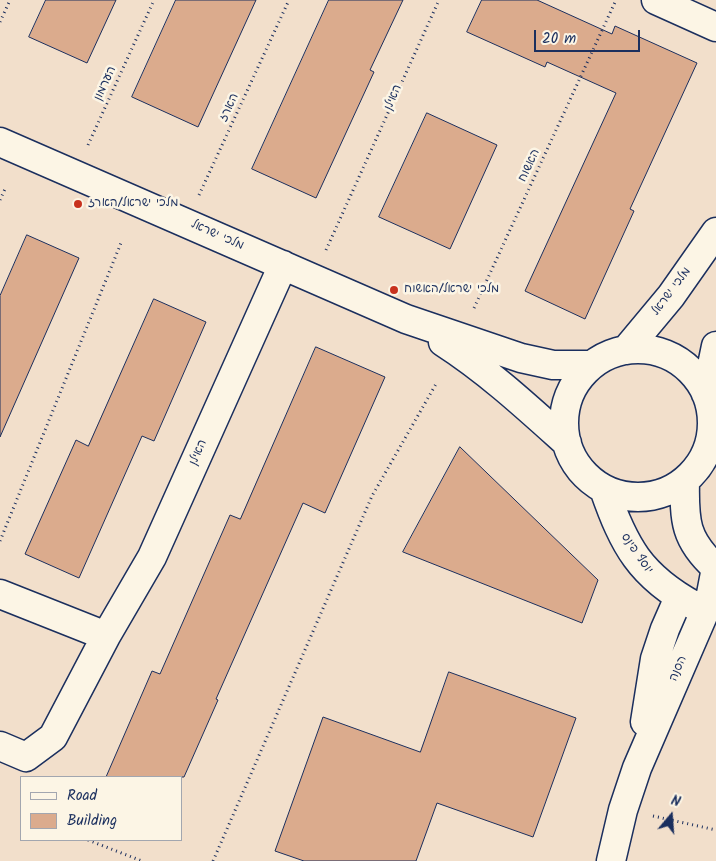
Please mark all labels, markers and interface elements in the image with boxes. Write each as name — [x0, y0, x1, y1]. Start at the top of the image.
scale bar — [536, 20, 642, 52]
text: 20 m — [542, 27, 576, 51]
street label: הערמון — [92, 65, 120, 103]
street label: האילן — [382, 83, 406, 113]
street label: הארז — [217, 92, 243, 124]
street label: האשוח — [516, 147, 544, 185]
place label: מלכי ישראל/הארז — [88, 197, 178, 211]
marker: מלכי ישראל/הארז — [72, 198, 84, 210]
street label: מלכי ישראל — [188, 218, 246, 254]
street label: מלכי ישראל — [649, 265, 695, 319]
place label: מלכי ישראל/האשוח — [404, 283, 499, 297]
marker: מלכי ישראל/האשוח — [388, 284, 400, 296]
street label: האילן — [187, 438, 211, 468]
street label: יוסף פינס — [617, 531, 655, 577]
street label: הסנה — [667, 654, 691, 684]
legend — [20, 776, 182, 841]
text: Road — [67, 784, 97, 808]
text: N — [668, 790, 683, 814]
north arrow — [646, 791, 696, 841]
text: Building — [67, 809, 117, 833]

